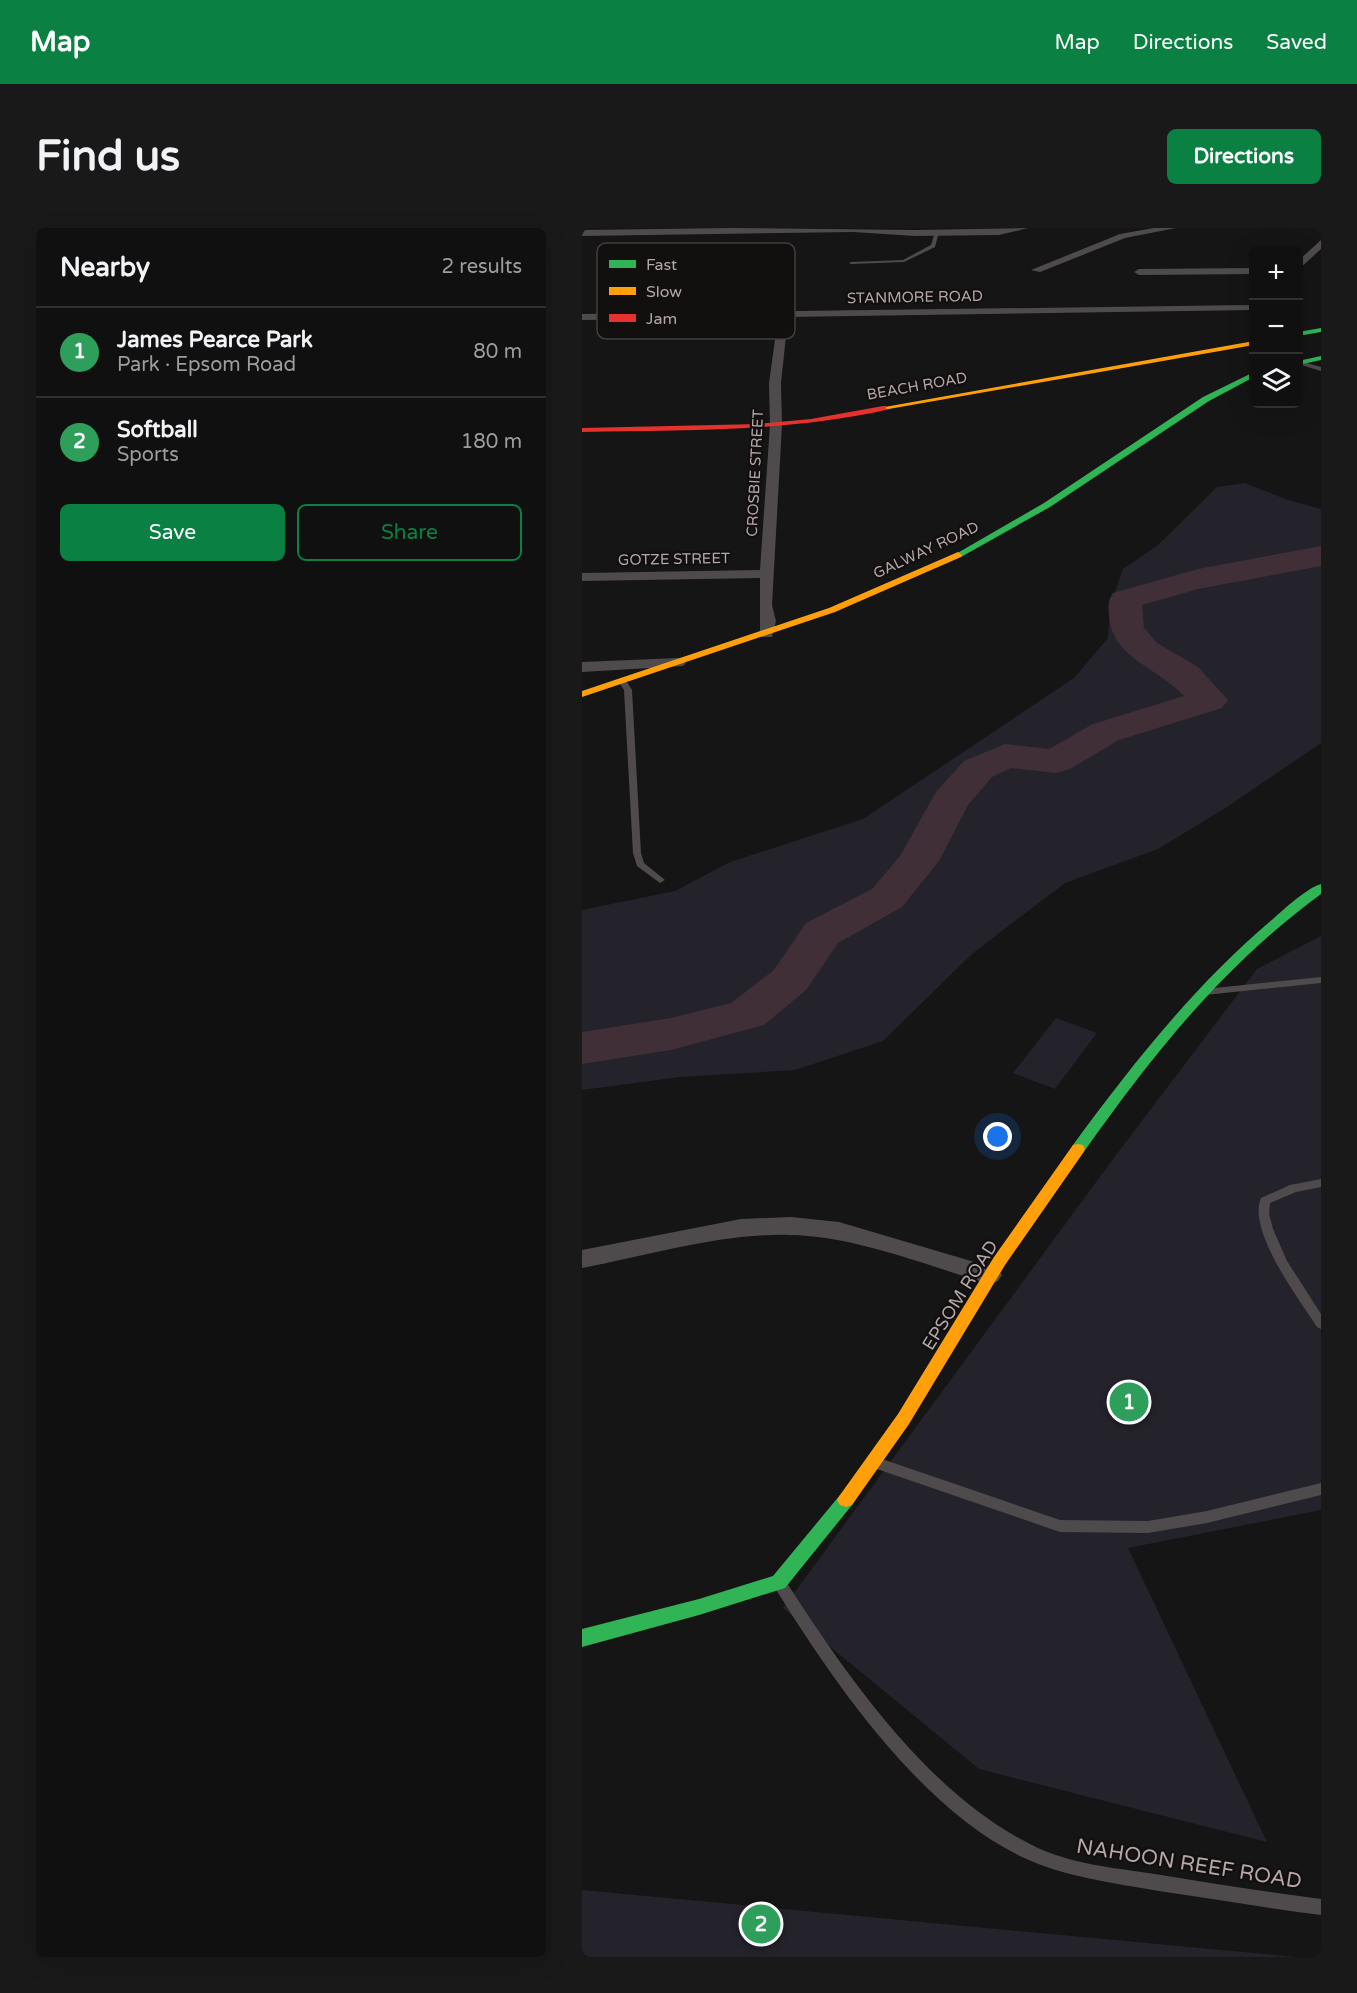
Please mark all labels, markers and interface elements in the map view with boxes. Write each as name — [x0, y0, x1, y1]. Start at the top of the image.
text: Map — [30, 25, 90, 59]
text: Map — [1054, 30, 1100, 55]
text: Directions — [1133, 30, 1233, 55]
text: Saved — [1266, 30, 1327, 55]
button: Directions — [1167, 129, 1321, 184]
text: Find us — [36, 131, 180, 182]
legend — [597, 243, 795, 339]
map controls — [1249, 246, 1303, 408]
button: + — [1249, 246, 1303, 300]
text: Nearby — [60, 252, 150, 283]
text: 2 results — [442, 255, 522, 279]
text: Fast — [646, 255, 677, 275]
text: Slow — [646, 282, 682, 302]
street label: STANMORE ROAD — [847, 287, 983, 307]
button: − — [1249, 300, 1303, 354]
text: Jam — [646, 309, 677, 329]
text: James Pearce Park — [117, 327, 313, 353]
text: 1 — [73, 340, 86, 364]
text: 80 m — [473, 340, 522, 364]
text: Park · Epsom Road — [117, 353, 296, 377]
button: layers — [1249, 354, 1303, 408]
street label: BEACH ROAD — [865, 368, 969, 404]
street label: CROSBIE STREET — [743, 409, 767, 537]
text: Softball — [117, 417, 198, 443]
text: 2 — [73, 430, 86, 454]
text: 180 m — [461, 430, 522, 454]
text: Sports — [117, 443, 179, 467]
button: Save — [60, 504, 285, 561]
button: Share — [297, 504, 522, 561]
street label: GALWAY ROAD — [870, 518, 982, 582]
street label: GOTZE STREET — [618, 549, 730, 569]
your location — [983, 1122, 1012, 1151]
street label: EPSOM ROAD — [917, 1236, 1003, 1354]
pin: 1 — [1110, 1380, 1148, 1424]
street label: NAHOON REEF ROAD — [1074, 1834, 1304, 1894]
pin: 2 — [742, 1902, 780, 1946]

